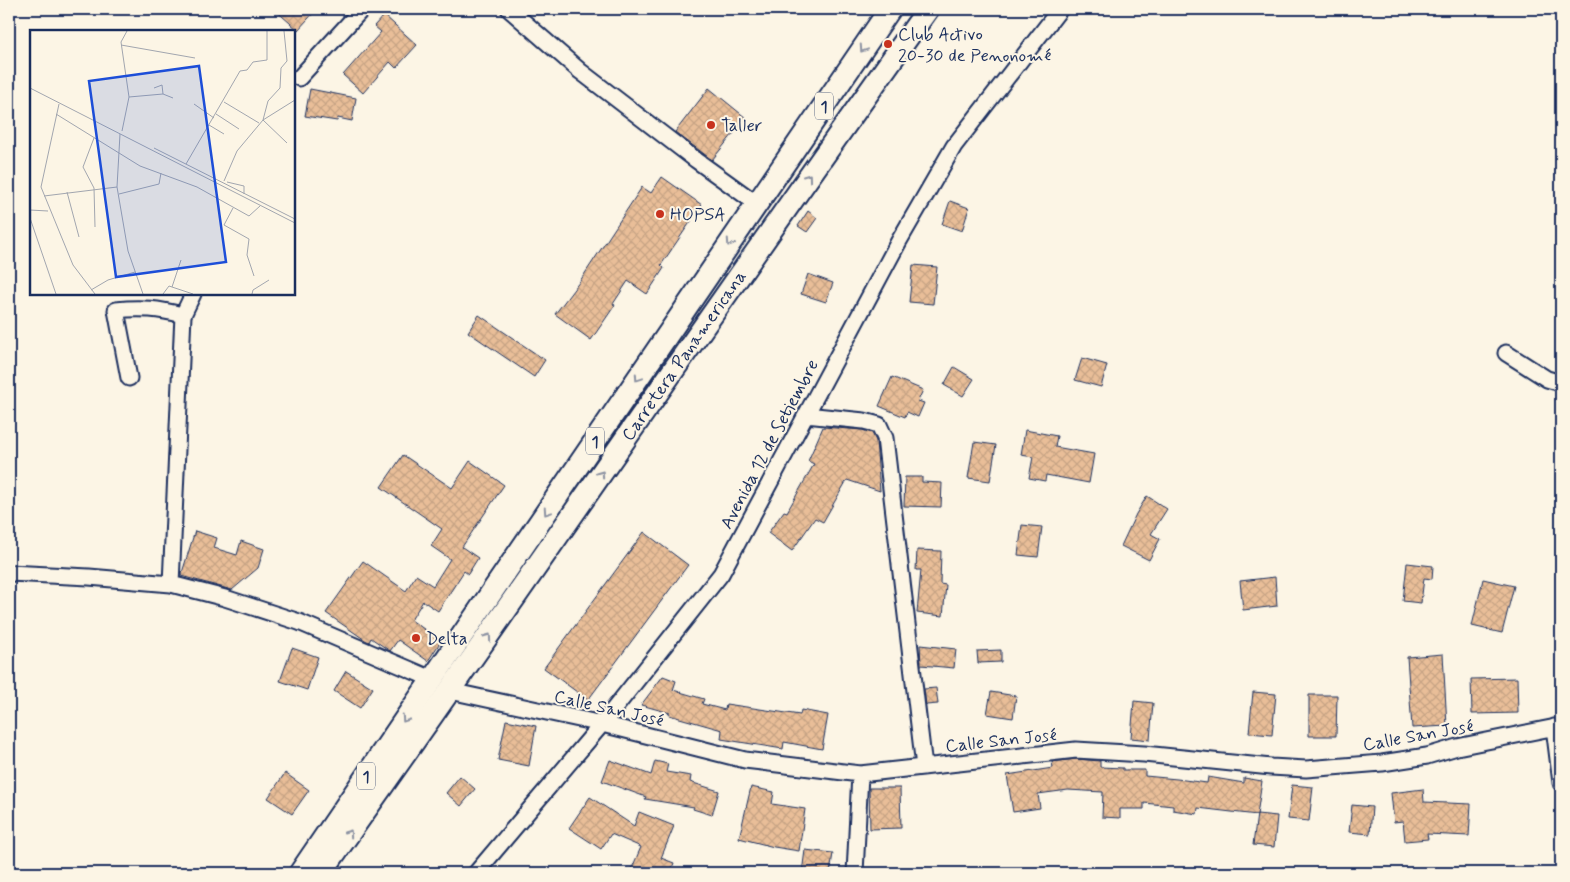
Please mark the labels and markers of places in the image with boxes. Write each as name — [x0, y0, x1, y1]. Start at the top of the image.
place label: Club Activo 20-30 de Penonomé — [898, 23, 1051, 68]
marker: Club Activo 20-30 de Penonomé — [882, 38, 894, 50]
place label: Taller — [721, 114, 763, 138]
marker: Taller — [705, 119, 717, 131]
place label: HOPSA — [670, 203, 726, 227]
marker: HOPSA — [654, 208, 666, 220]
place label: Delta — [426, 627, 468, 651]
marker: Delta — [410, 632, 422, 644]

